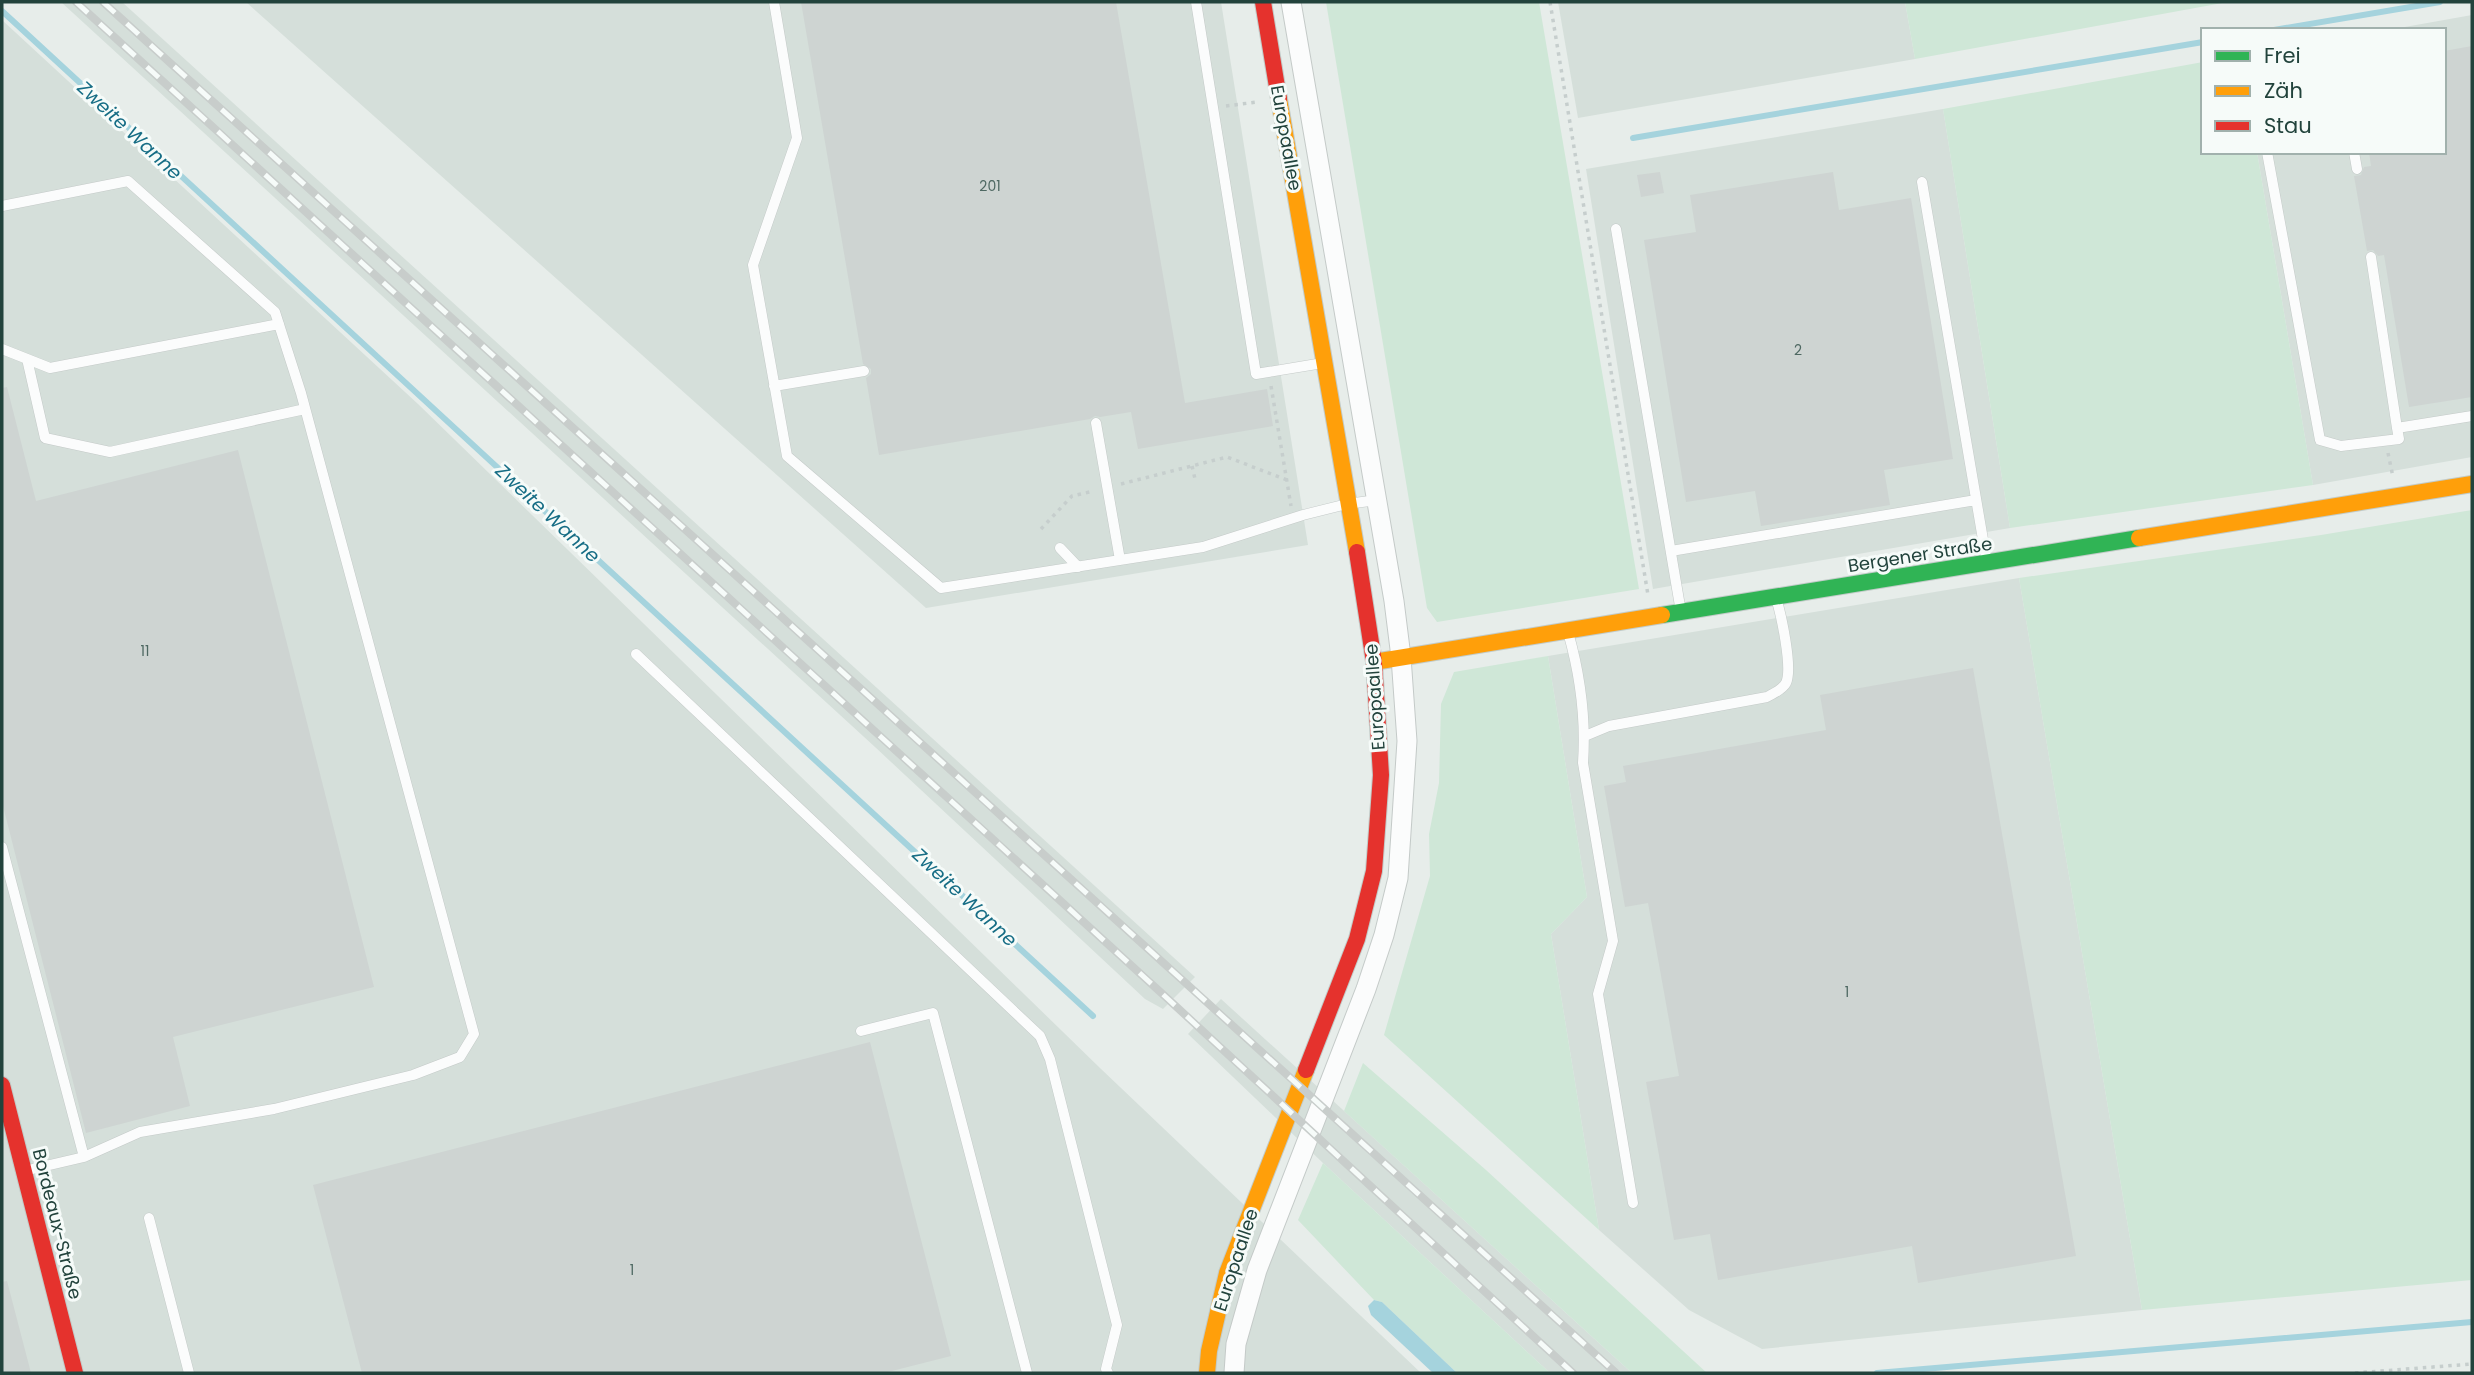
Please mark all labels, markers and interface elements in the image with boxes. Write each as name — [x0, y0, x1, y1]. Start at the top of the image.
legend — [2201, 28, 2446, 154]
text: Frei — [2264, 41, 2301, 70]
water label: Zweite Wanne — [71, 74, 188, 186]
text: Zäh — [2264, 76, 2303, 105]
street label: Europaallee — [1265, 83, 1308, 193]
text: Stau — [2264, 111, 2312, 140]
house number: 201 — [979, 176, 1001, 196]
house number: 2 — [1794, 340, 1802, 360]
water label: Zweite Wanne — [489, 457, 606, 569]
street label: Bergener Straße — [1846, 531, 1994, 578]
house number: 11 — [141, 641, 149, 661]
street label: Europaallee — [1358, 643, 1391, 751]
water label: Zweite Wanne — [906, 841, 1023, 953]
house number: 1 — [1845, 982, 1849, 1002]
street label: Bordeaux-Straße — [27, 1146, 88, 1302]
street label: Europaallee — [1207, 1205, 1264, 1314]
house number: 1 — [630, 1260, 634, 1280]

